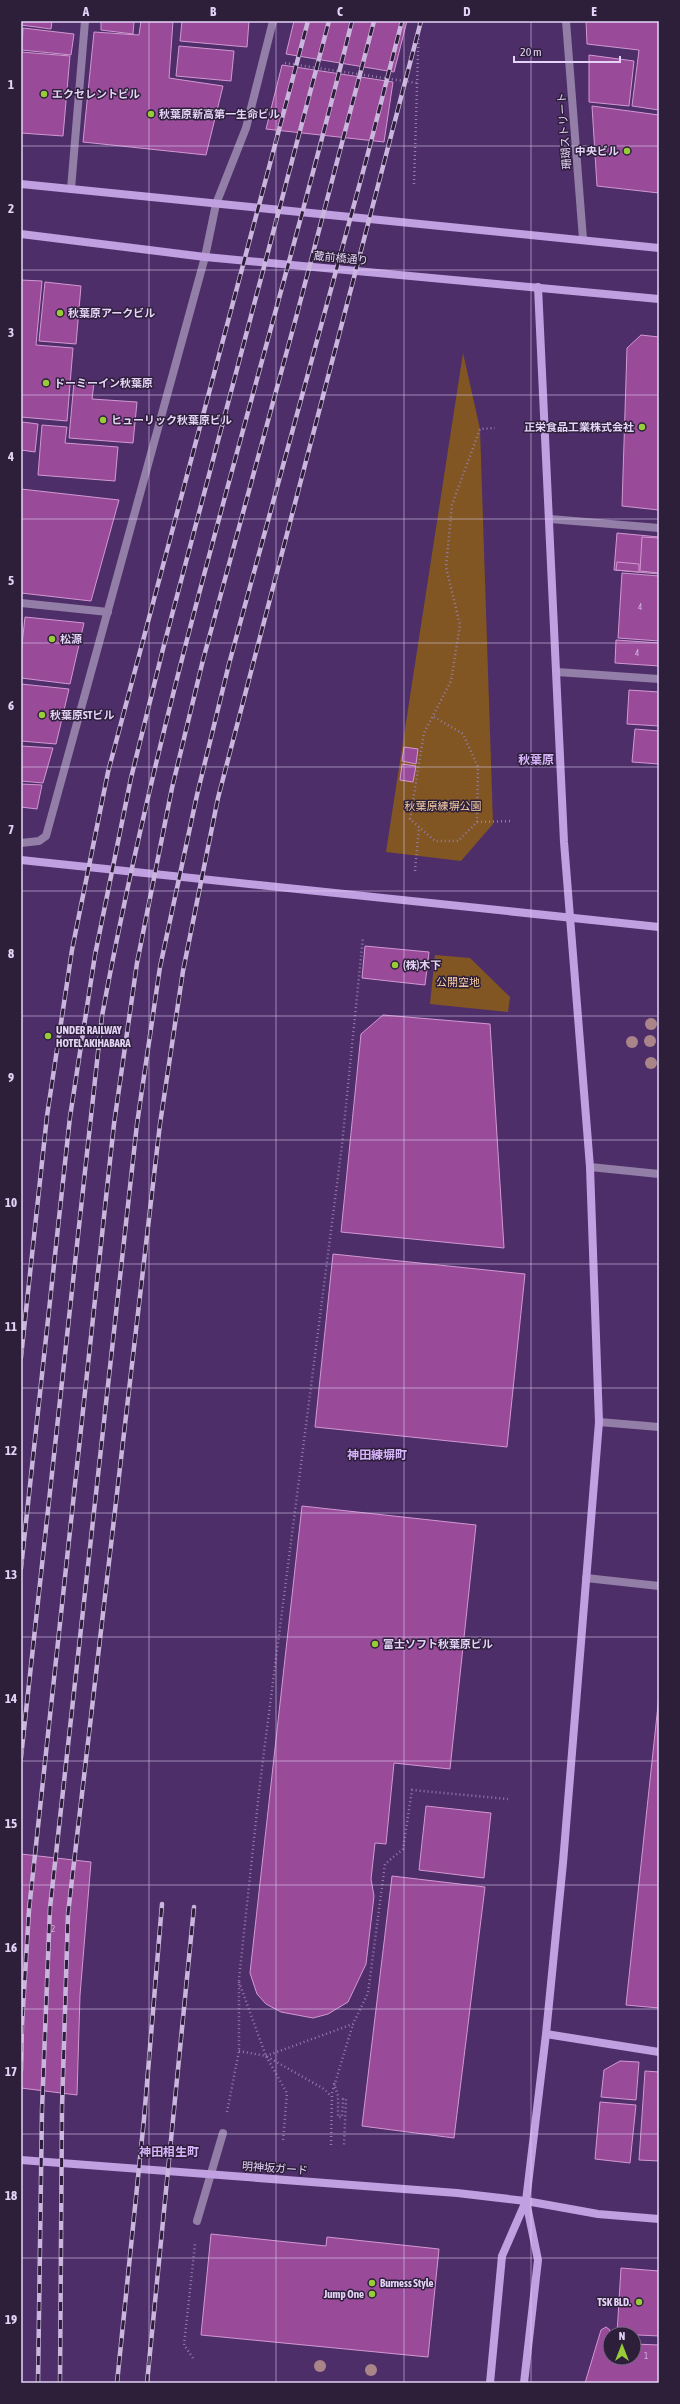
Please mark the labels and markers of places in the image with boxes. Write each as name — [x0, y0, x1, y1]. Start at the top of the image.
place label: エクセレントビル — [52, 88, 140, 100]
marker: エクセレントビル — [39, 89, 49, 99]
place label: 秋葉原新高第一生命ビル — [159, 108, 280, 120]
marker: 秋葉原新高第一生命ビル — [146, 109, 156, 119]
place label: 中央ビル — [575, 145, 619, 157]
marker: 中央ビル — [622, 146, 632, 156]
place label: 秋葉原アークビル — [68, 307, 155, 319]
marker: 秋葉原アークビル — [55, 308, 65, 318]
place label: ドーミーイン秋葉原 — [54, 377, 153, 389]
marker: ドーミーイン秋葉原 — [41, 378, 51, 388]
place label: ヒューリック秋葉原ビル — [111, 414, 232, 426]
marker: ヒューリック秋葉原ビル — [98, 415, 108, 425]
place label: 正栄食品工業株式会社 — [524, 421, 634, 433]
marker: 正栄食品工業株式会社 — [637, 422, 647, 432]
place label: 松源 — [60, 633, 82, 645]
marker: 松源 — [47, 634, 57, 644]
place label: 秋葉原STビル — [50, 709, 114, 721]
marker: 秋葉原STビル — [37, 710, 47, 720]
place label: (株)木下 — [403, 959, 441, 971]
marker: (株)木下 — [390, 960, 400, 970]
place label: UNDER RAILWAY HOTEL AKIHABARA — [56, 1024, 131, 1049]
marker: UNDER RAILWAY HOTEL AKIHABARA — [43, 1031, 53, 1041]
place label: 富士ソフト秋葉原ビル — [383, 1638, 493, 1650]
marker: 富士ソフト秋葉原ビル — [370, 1639, 380, 1649]
place label: Burness Style — [380, 2277, 434, 2289]
marker: Burness Style — [367, 2278, 377, 2288]
place label: Jump One — [323, 2288, 364, 2300]
marker: Jump One — [367, 2289, 377, 2299]
place label: TSK BLD. — [597, 2296, 631, 2308]
marker: TSK BLD. — [634, 2297, 644, 2307]

